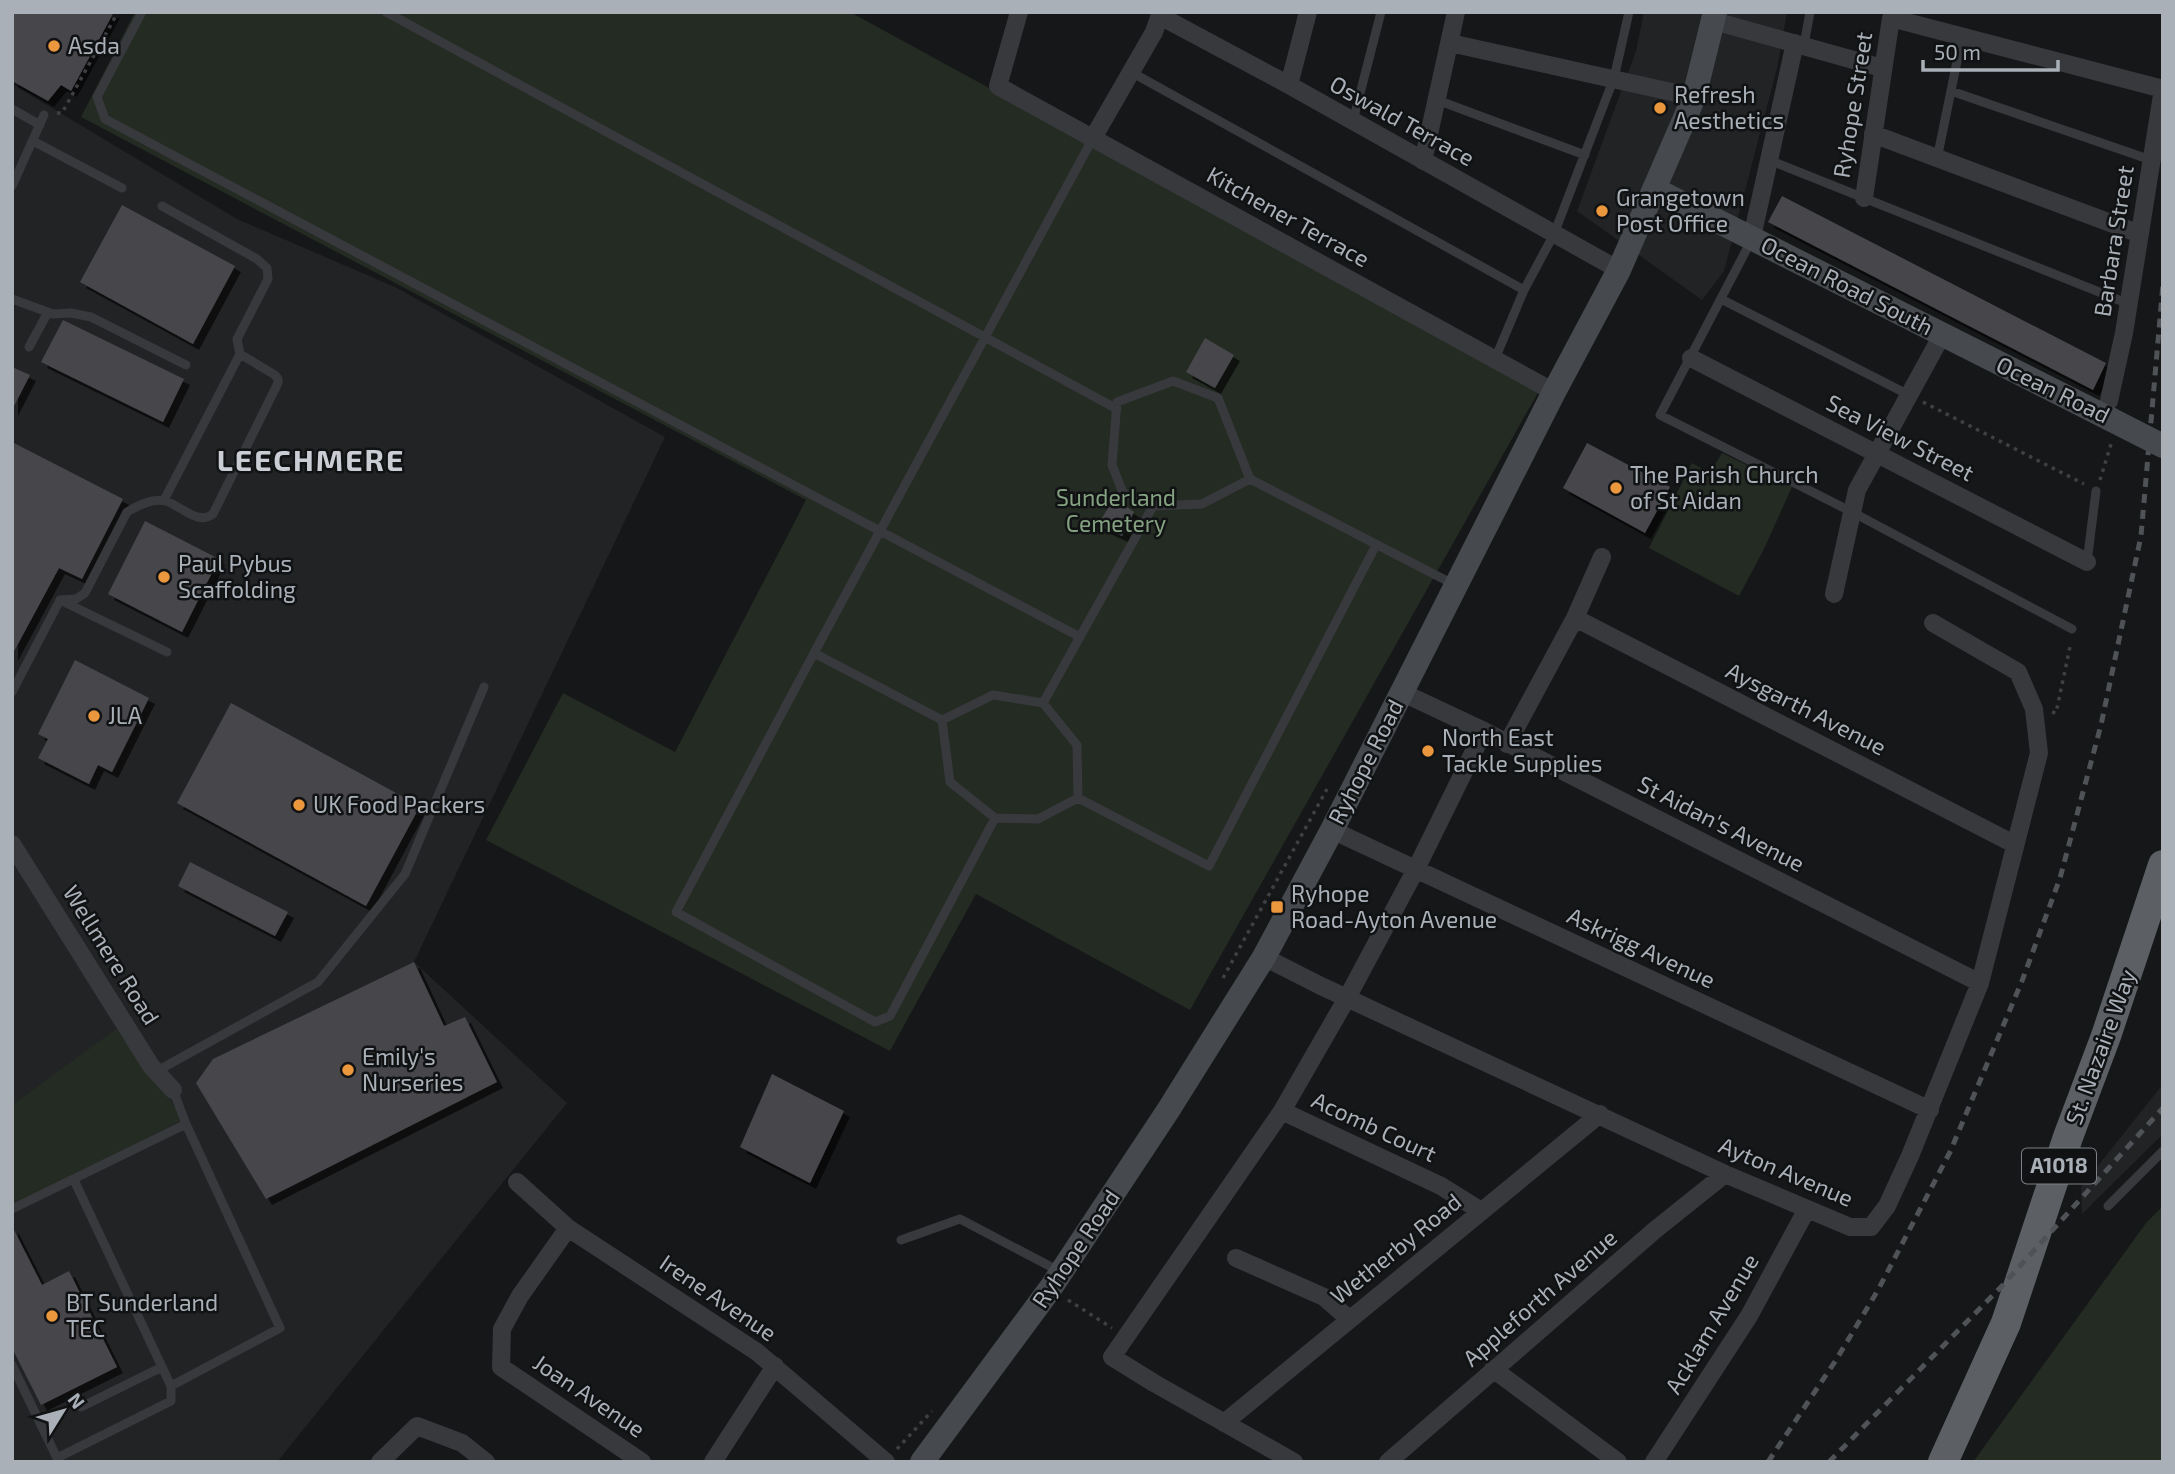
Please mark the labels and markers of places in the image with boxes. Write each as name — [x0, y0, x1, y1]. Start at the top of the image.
place label: Asda — [68, 31, 120, 59]
marker: Asda — [46, 38, 62, 54]
place label: Refresh Aesthetics — [1674, 80, 1784, 134]
marker: Refresh Aesthetics — [1652, 100, 1668, 116]
place label: Grangetown Post Office — [1616, 183, 1745, 237]
marker: Grangetown Post Office — [1594, 203, 1610, 219]
place label: The Parish Church of St Aidan — [1630, 460, 1819, 514]
marker: The Parish Church of St Aidan — [1608, 480, 1624, 496]
place label: Paul Pybus Scaffolding — [178, 549, 296, 603]
marker: Paul Pybus Scaffolding — [156, 569, 172, 585]
place label: JLA — [108, 701, 143, 729]
marker: JLA — [86, 708, 102, 724]
place label: North East Tackle Supplies — [1442, 723, 1602, 777]
marker: North East Tackle Supplies — [1420, 743, 1436, 759]
place label: UK Food Packers — [313, 790, 485, 818]
marker: UK Food Packers — [291, 797, 307, 813]
place label: Ryhope Road-Ayton Avenue — [1291, 879, 1497, 933]
marker: Ryhope Road-Ayton Avenue — [1269, 899, 1285, 915]
place label: Emily's Nurseries — [362, 1042, 464, 1096]
marker: Emily's Nurseries — [340, 1062, 356, 1078]
place label: BT Sunderland TEC — [66, 1288, 218, 1342]
marker: BT Sunderland TEC — [44, 1308, 60, 1324]

